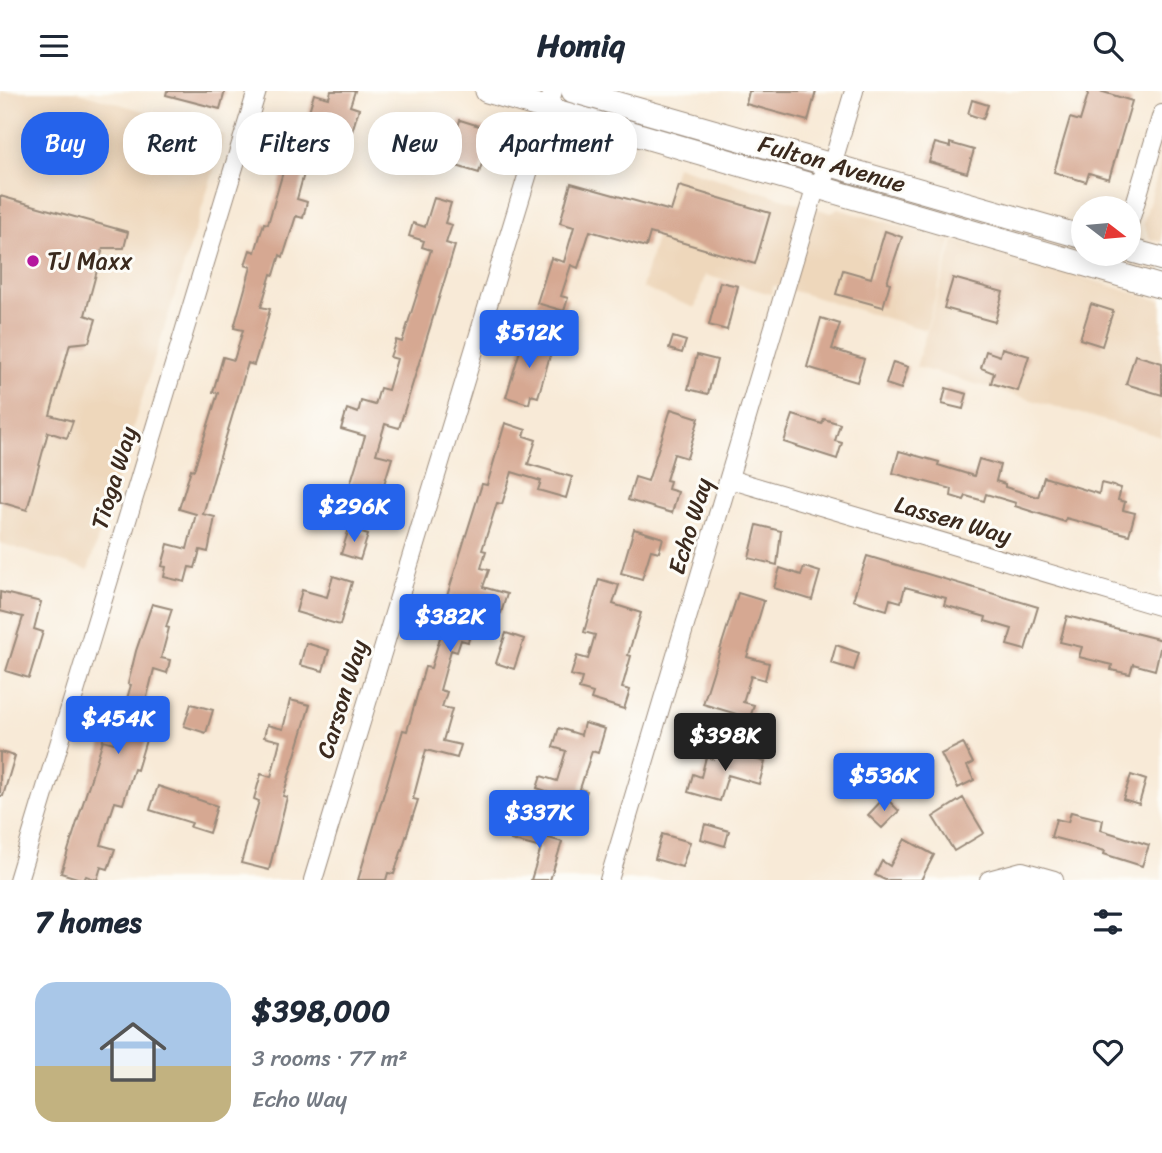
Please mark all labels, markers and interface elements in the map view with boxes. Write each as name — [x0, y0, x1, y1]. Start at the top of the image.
text: Homiq — [537, 17, 625, 74]
icon: menu — [35, 27, 73, 65]
icon: search — [1089, 27, 1127, 65]
chip: Buy — [21, 112, 109, 175]
chip: Rent — [123, 112, 222, 175]
chip: Filters — [236, 112, 354, 175]
chip: New — [368, 112, 462, 175]
chip: Apartment — [476, 112, 637, 175]
street label: Fulton Avenue — [753, 123, 911, 205]
north arrow — [1071, 196, 1141, 266]
map controls — [1071, 196, 1141, 266]
place label: TJ Maxx — [47, 240, 133, 282]
marker: TJ Maxx — [25, 253, 41, 269]
pin: $512K — [480, 310, 578, 370]
text: $512K — [496, 312, 562, 353]
street label: Tioga Way — [78, 421, 150, 535]
street label: Echo Way — [655, 472, 725, 580]
street label: Lassen Way — [890, 483, 1017, 557]
pin: $296K — [305, 484, 403, 544]
text: $296K — [319, 486, 389, 527]
pin: $382K — [401, 595, 499, 654]
text: $382K — [415, 596, 485, 637]
street label: Carson Way — [304, 634, 380, 764]
pin: $454K — [69, 697, 167, 756]
text: $454K — [82, 698, 154, 739]
pin: $398K — [676, 713, 774, 773]
text: $398K — [690, 715, 760, 756]
pin: $536K — [835, 753, 933, 813]
text: $536K — [849, 755, 919, 796]
pin: $337K — [490, 791, 588, 850]
text: $337K — [505, 792, 573, 833]
text: 7 homes — [35, 895, 142, 949]
icon: filters — [1089, 903, 1127, 941]
text: $398,000 — [252, 984, 390, 1038]
icon: home — [91, 1010, 175, 1094]
icon: heart — [1089, 1033, 1127, 1071]
text: 3 rooms · 77 m² — [252, 1038, 408, 1079]
text: Echo Way — [252, 1079, 347, 1120]

